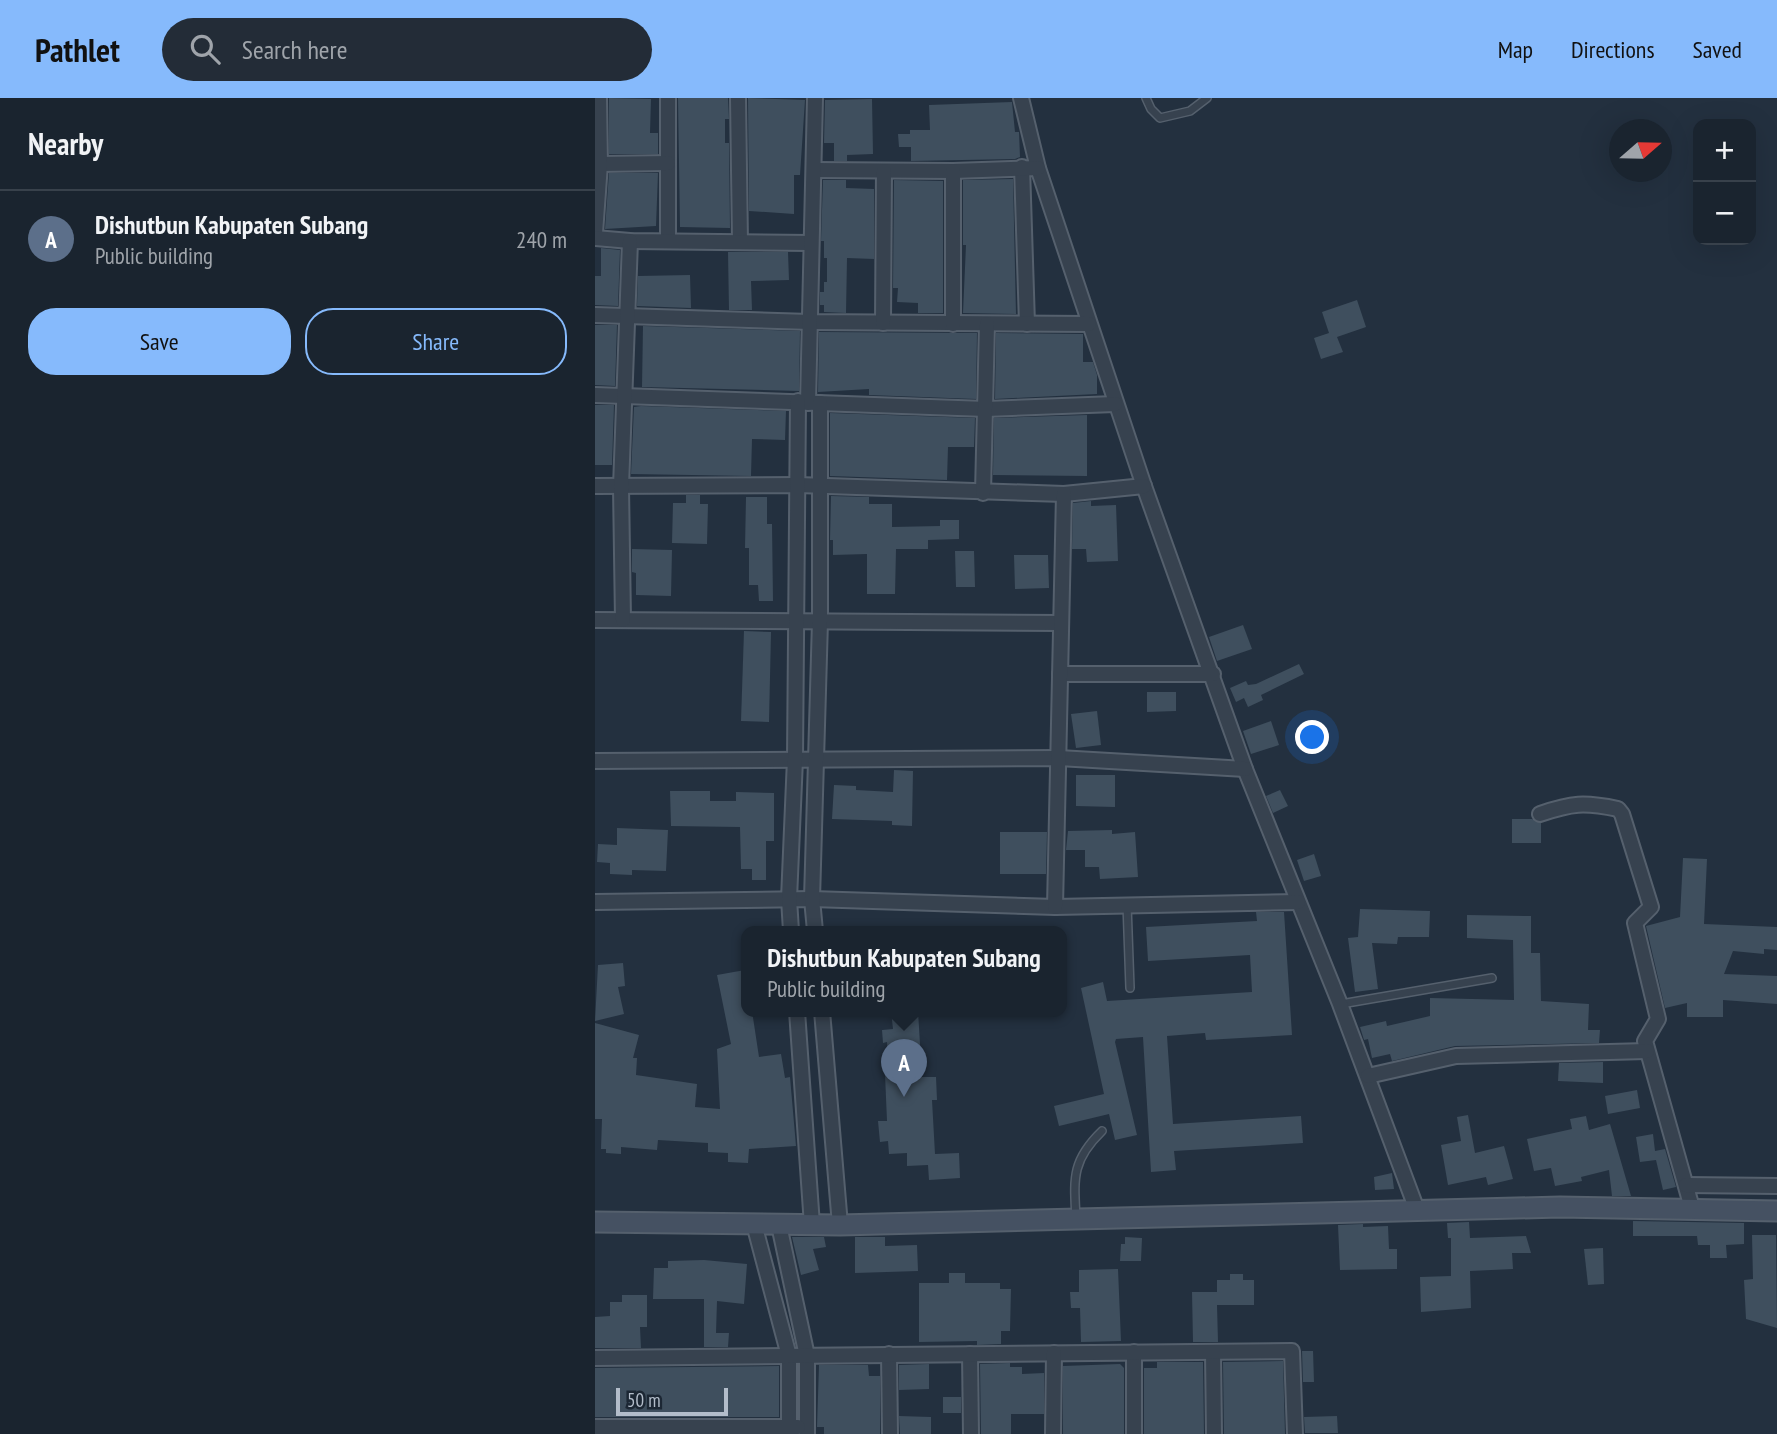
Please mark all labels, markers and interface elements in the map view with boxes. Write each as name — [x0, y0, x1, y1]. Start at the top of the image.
search box — [162, 18, 652, 81]
text: Pathlet — [35, 28, 120, 71]
icon: search — [186, 30, 224, 68]
text: Search here — [242, 33, 347, 66]
text: Map — [1498, 34, 1533, 65]
text: Directions — [1571, 34, 1655, 65]
text: Saved — [1693, 34, 1742, 65]
north arrow — [1609, 119, 1672, 182]
map controls — [1693, 119, 1756, 245]
button: + — [1693, 119, 1756, 182]
text: Nearby — [28, 124, 103, 163]
button: − — [1693, 182, 1756, 245]
text: Dishutbun Kabupaten Subang — [95, 208, 368, 241]
text: A — [45, 225, 57, 254]
text: 240 m — [516, 225, 567, 254]
text: Public building — [95, 241, 213, 270]
button: Save — [28, 308, 291, 375]
button: Share — [305, 308, 567, 375]
your location — [1295, 720, 1329, 754]
popup — [741, 926, 1067, 1017]
text: Dishutbun Kabupaten Subang — [767, 941, 1041, 974]
text: Public building — [767, 974, 885, 1003]
pin: A — [881, 1039, 927, 1097]
scale bar — [616, 1385, 728, 1417]
text: 50 m — [627, 1388, 661, 1412]

